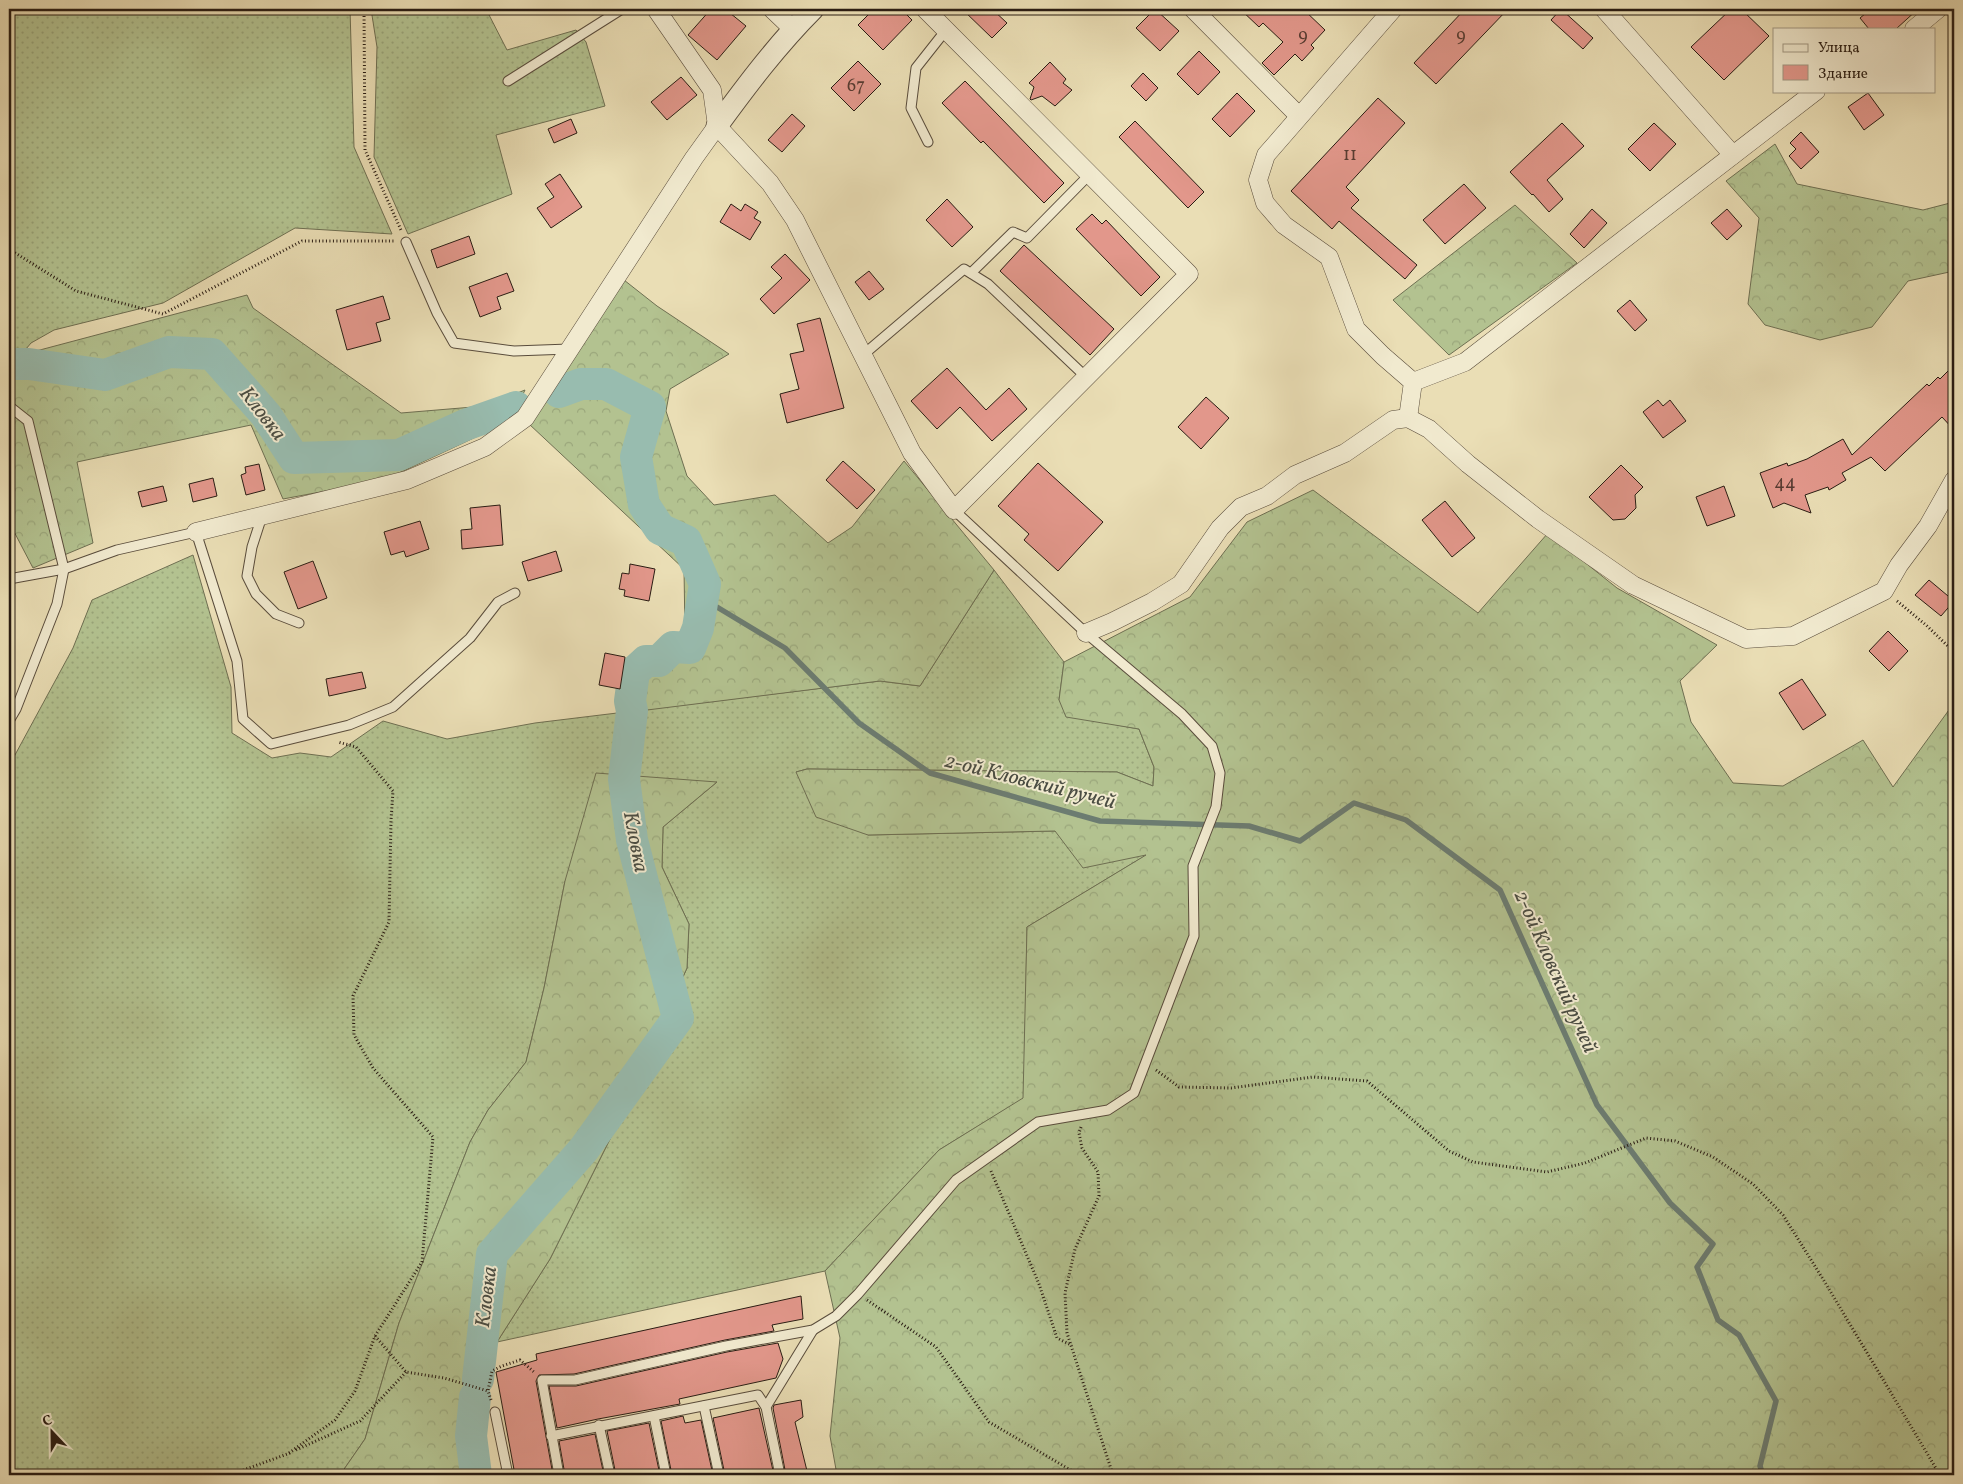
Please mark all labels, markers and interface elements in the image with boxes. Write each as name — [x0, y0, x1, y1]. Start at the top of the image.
house number: 9 — [1298, 24, 1308, 49]
house number: 9 — [1456, 24, 1466, 49]
legend — [1773, 28, 1936, 92]
text: Улица — [1818, 38, 1860, 59]
text: Здание — [1818, 64, 1868, 85]
house number: 67 — [847, 74, 865, 99]
house number: 11 — [1343, 143, 1357, 168]
water label: Кловка — [232, 381, 292, 447]
house number: 44 — [1774, 471, 1796, 496]
water label: 2-ой Кловский ручей — [942, 747, 1119, 817]
water label: Кловка — [615, 809, 655, 875]
water label: 2-ой Кловский ручей — [1506, 886, 1604, 1058]
water label: Кловка — [469, 1265, 505, 1329]
north arrow — [28, 1406, 78, 1456]
text: С — [40, 1411, 55, 1432]

